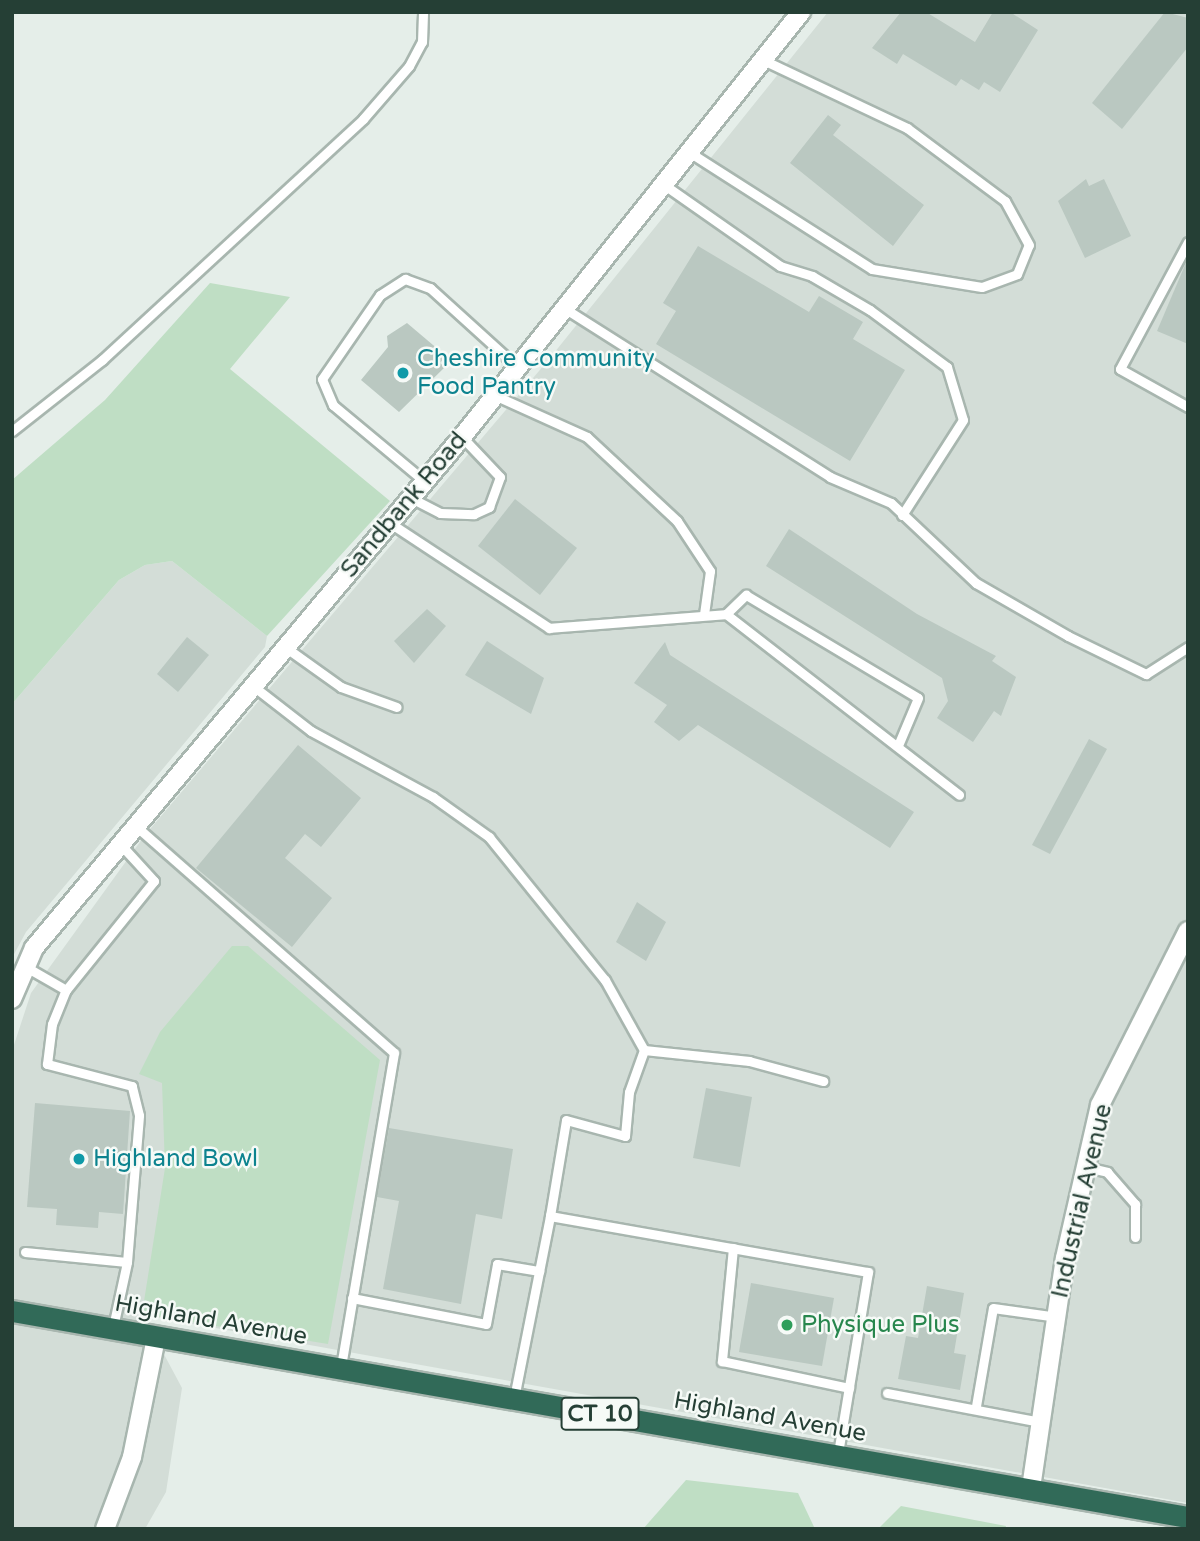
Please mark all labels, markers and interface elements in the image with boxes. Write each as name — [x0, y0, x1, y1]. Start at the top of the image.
place label: Cheshire Community Food Pantry — [417, 345, 655, 401]
marker: Cheshire Community Food Pantry — [395, 365, 411, 381]
street label: Sandbank Road — [335, 426, 473, 584]
street label: Industrial Avenue — [1046, 1101, 1118, 1301]
place label: Highland Bowl — [93, 1145, 258, 1173]
marker: Highland Bowl — [71, 1151, 87, 1167]
street label: Highland Avenue — [112, 1289, 310, 1351]
place label: Physique Plus — [801, 1311, 959, 1339]
marker: Physique Plus — [779, 1317, 795, 1333]
street label: Highland Avenue — [671, 1386, 869, 1448]
road number: CT 10 — [560, 1394, 640, 1434]

